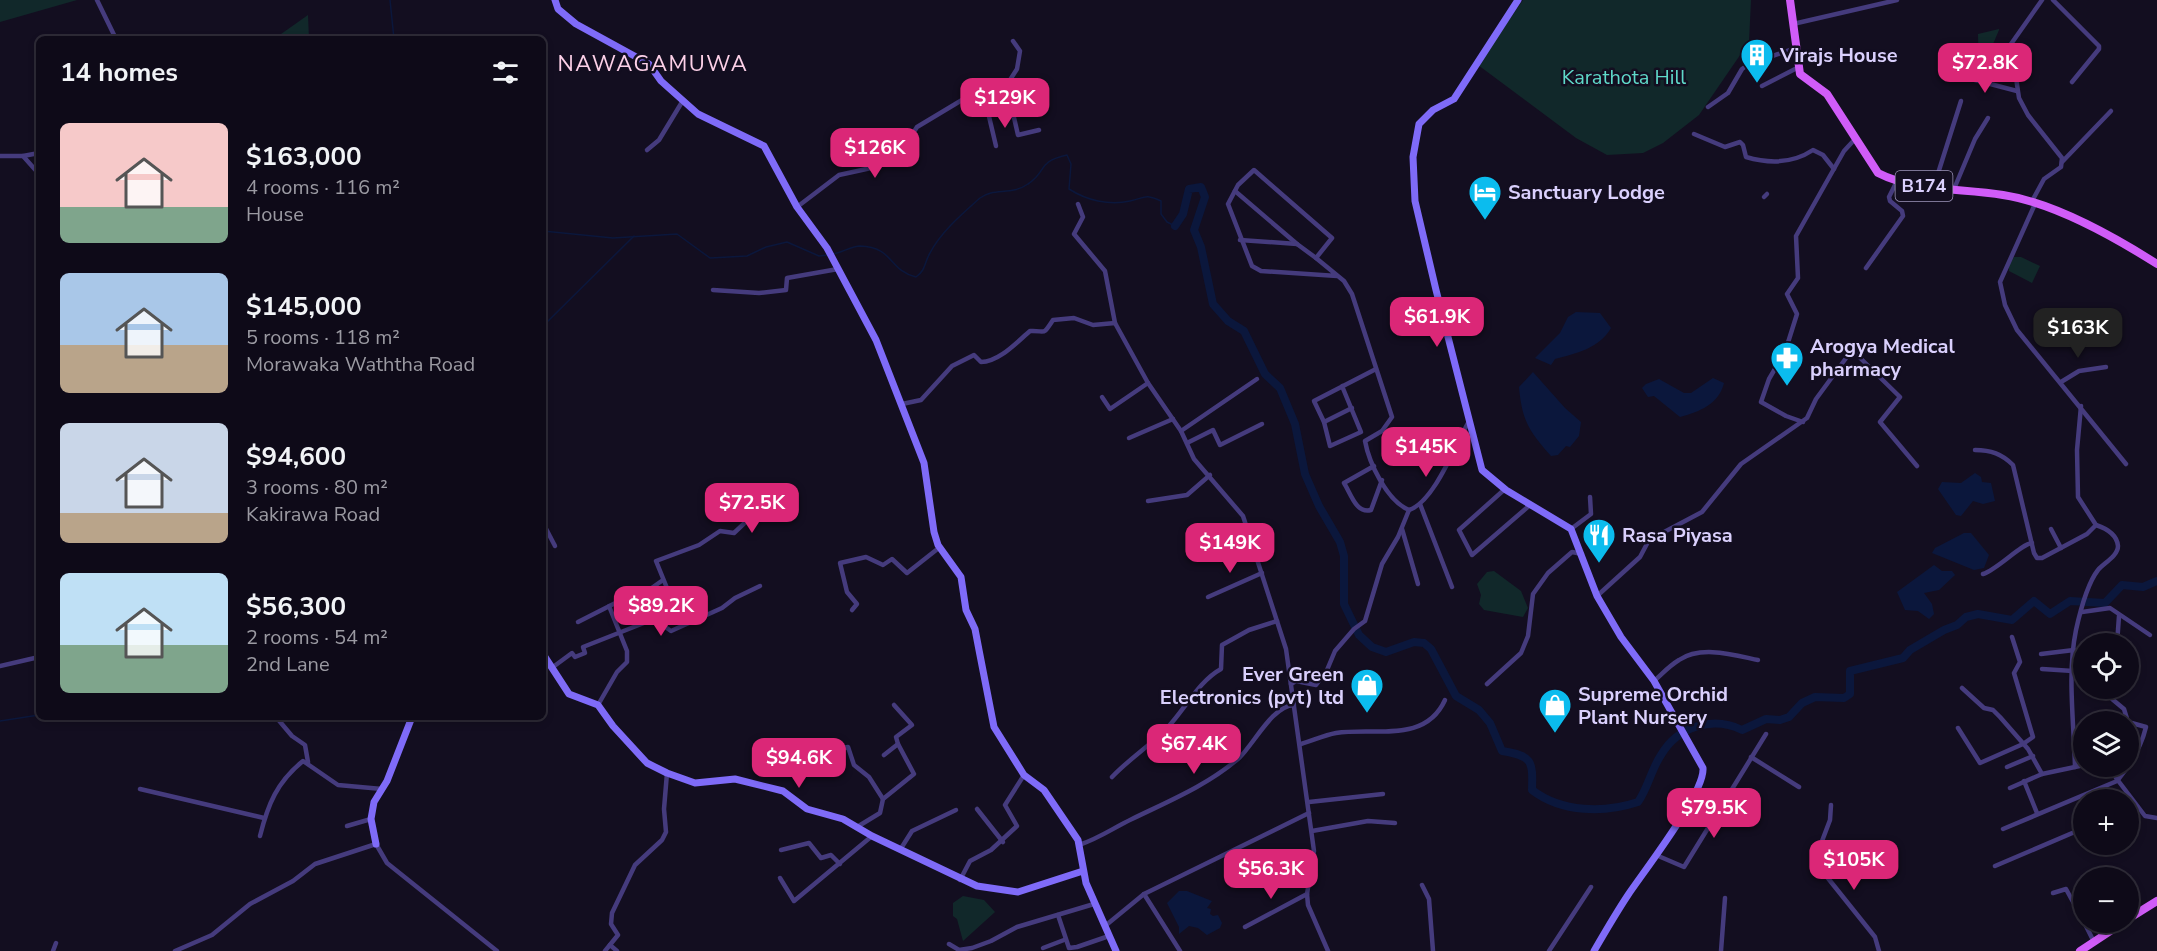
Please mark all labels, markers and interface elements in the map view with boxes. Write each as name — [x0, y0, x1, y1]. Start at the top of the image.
building icon: Virajs House — [1739, 37, 1775, 84]
place label: Virajs House — [1779, 42, 1898, 69]
pin: $72.8K — [1936, 43, 2034, 94]
district label: NAWAGAMUWA — [558, 49, 748, 79]
text: $72.8K — [1952, 49, 2018, 76]
text: 14 homes — [60, 55, 178, 90]
icon: filters — [489, 56, 522, 89]
park label: Karathota Hill — [1562, 64, 1686, 91]
pin: $129K — [963, 78, 1047, 129]
text: $129K — [974, 84, 1036, 111]
pin: $126K — [833, 128, 917, 179]
text: $126K — [844, 134, 906, 161]
text: $163,000 — [246, 139, 362, 174]
icon: home — [108, 147, 180, 219]
road number: B174 — [1896, 171, 1952, 201]
text: 4 rooms · 116 m² — [246, 174, 400, 201]
hotel icon: Sanctuary Lodge — [1467, 174, 1503, 221]
place label: Sanctuary Lodge — [1508, 179, 1665, 206]
text: House — [246, 201, 304, 228]
text: $145,000 — [246, 289, 362, 324]
icon: home — [108, 297, 180, 369]
pin: $61.9K — [1388, 297, 1486, 348]
text: $61.9K — [1404, 303, 1470, 330]
pin: $163K — [2036, 308, 2120, 359]
text: $163K — [2047, 314, 2109, 341]
text: 5 rooms · 118 m² — [246, 324, 400, 351]
place label: Arogya Medical pharmacy — [1810, 333, 1955, 383]
pharmacy icon: Arogya Medical pharmacy — [1769, 340, 1805, 387]
text: Morawaka Waththa Road — [246, 351, 475, 378]
pin: $145K — [1384, 427, 1468, 478]
text: $145K — [1395, 433, 1457, 460]
text: $94,600 — [246, 439, 346, 474]
icon: home — [108, 447, 180, 519]
text: 3 rooms · 80 m² — [246, 474, 388, 501]
pin: $72.5K — [703, 483, 801, 534]
text: $72.5K — [719, 489, 785, 516]
text: Kakirawa Road — [246, 501, 380, 528]
restaurant icon: Rasa Piyasa — [1581, 517, 1617, 564]
place label: Rasa Piyasa — [1622, 522, 1733, 549]
pin: $149K — [1188, 523, 1272, 574]
text: $149K — [1199, 529, 1261, 556]
pin: $89.2K — [612, 586, 710, 637]
text: $56,300 — [246, 589, 346, 624]
text: $89.2K — [628, 592, 694, 619]
icon: home — [108, 597, 180, 669]
text: 2 rooms · 54 m² — [246, 624, 388, 651]
map controls — [2073, 633, 2139, 933]
button: locate — [2073, 633, 2139, 699]
text: 2nd Lane — [246, 651, 330, 678]
place label: Ever Green Electronics (pvt) ltd — [1160, 661, 1344, 711]
shop icon: Ever Green Electronics (pvt) ltd — [1349, 667, 1385, 714]
place label: Supreme Orchid Plant Nursery — [1578, 681, 1728, 731]
shop icon: Supreme Orchid Plant Nursery — [1537, 687, 1573, 734]
button: layers — [2073, 711, 2139, 777]
pin: $67.4K — [1145, 724, 1243, 775]
text: $67.4K — [1161, 730, 1227, 757]
pin: $94.6K — [750, 738, 848, 789]
text: $94.6K — [766, 744, 832, 771]
pin: $79.5K — [1665, 788, 1763, 839]
button: + — [2073, 789, 2139, 855]
text: $79.5K — [1681, 794, 1747, 821]
pin: $105K — [1812, 840, 1896, 891]
text: $105K — [1823, 846, 1885, 873]
pin: $56.3K — [1222, 849, 1320, 900]
text: $56.3K — [1238, 855, 1304, 882]
button: − — [2073, 867, 2139, 933]

